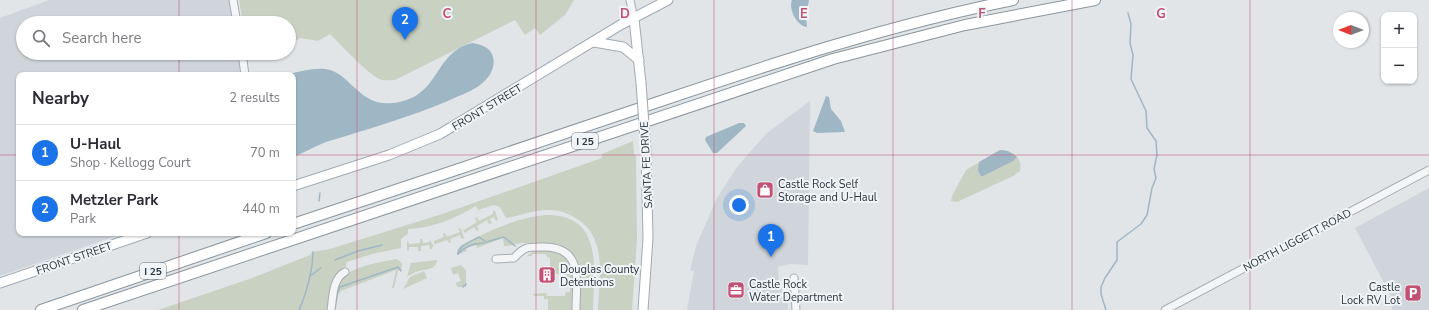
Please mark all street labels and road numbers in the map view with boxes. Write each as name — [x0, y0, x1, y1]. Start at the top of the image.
street label: FRONT STREET — [449, 80, 525, 134]
street label: SANTA FE DRIVE — [637, 121, 656, 209]
road number: I 25 — [572, 133, 598, 149]
street label: NORTH LIGGETT ROAD — [1240, 206, 1354, 275]
street label: FRONT STREET — [34, 238, 114, 278]
road number: I 25 — [140, 263, 166, 279]

